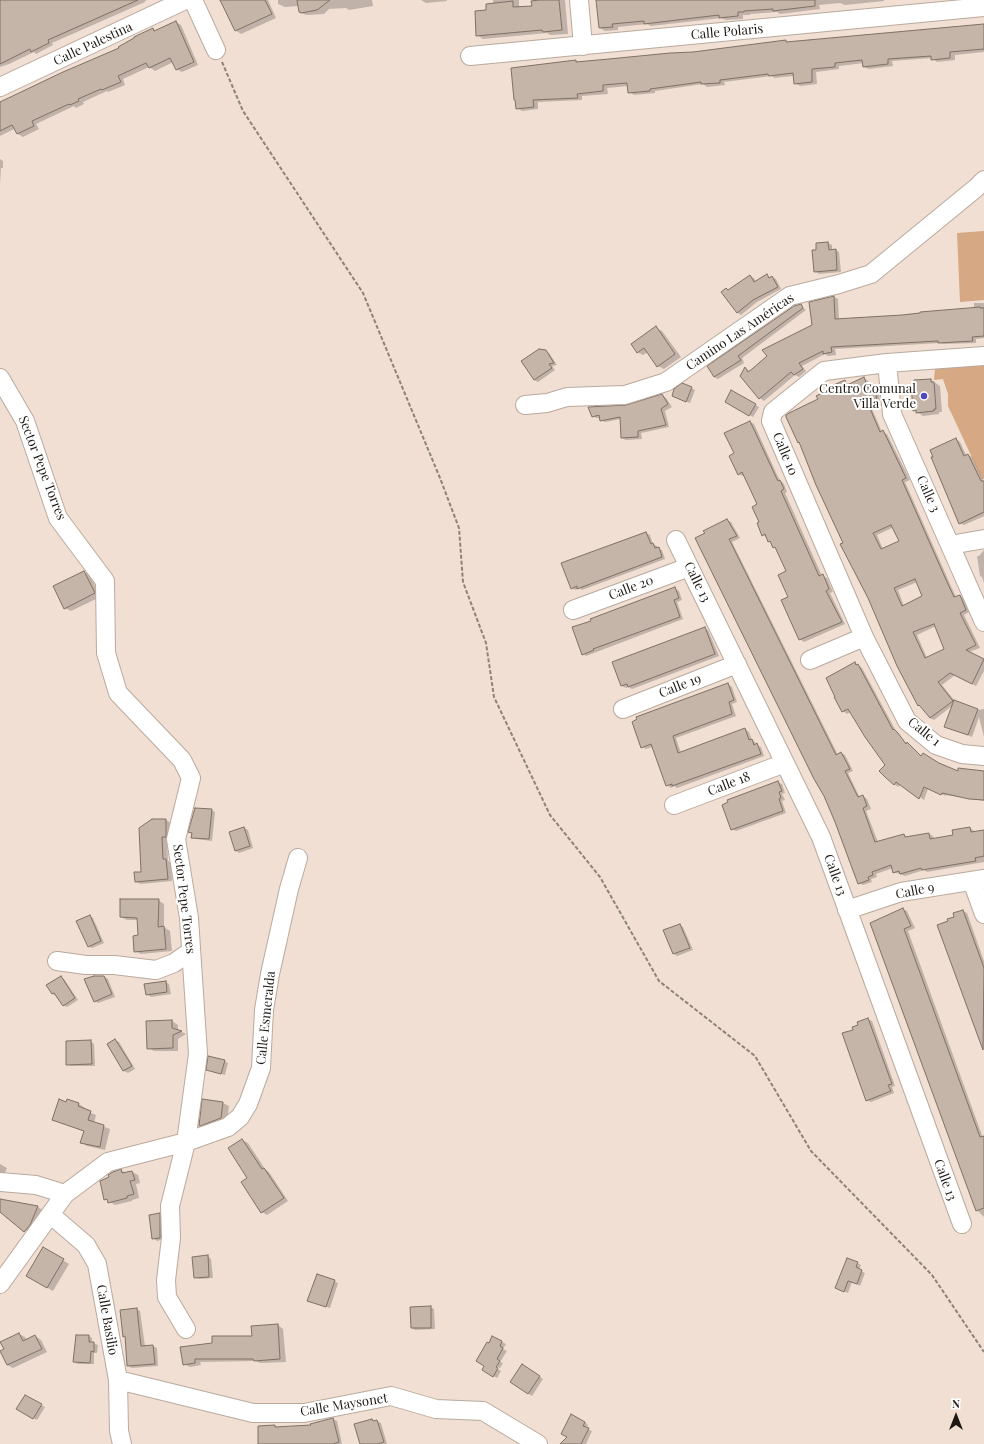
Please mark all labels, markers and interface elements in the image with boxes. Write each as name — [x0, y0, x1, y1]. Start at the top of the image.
street label: Calle Palestina — [51, 19, 135, 69]
street label: Calle Polaris — [690, 21, 764, 43]
street label: Camino Las Américas — [683, 290, 797, 374]
place label: Centro Comunal Villa Verde — [819, 381, 916, 412]
marker: Centro Comunal Villa Verde — [919, 391, 929, 401]
street label: Sector Pepe Torres — [15, 414, 69, 522]
street label: Calle 10 — [769, 430, 801, 478]
street label: Calle 3 — [913, 473, 943, 515]
street label: Calle 13 — [681, 559, 713, 605]
street label: Calle 20 — [606, 572, 656, 604]
street label: Calle 19 — [657, 671, 703, 701]
street label: Calle 1 — [905, 714, 943, 750]
street label: Calle 18 — [706, 769, 752, 799]
street label: Sector Pepe Torres — [170, 843, 198, 955]
street label: Calle 13 — [820, 852, 850, 898]
street label: Calle 9 — [894, 880, 936, 902]
street label: Calle Esmeralda — [253, 970, 279, 1066]
street label: Calle 13 — [930, 1157, 960, 1203]
street label: Calle Basilio — [93, 1283, 121, 1357]
street label: Calle Maysonet — [299, 1390, 389, 1420]
north arrow — [936, 1396, 976, 1436]
text: N — [952, 1396, 960, 1411]

